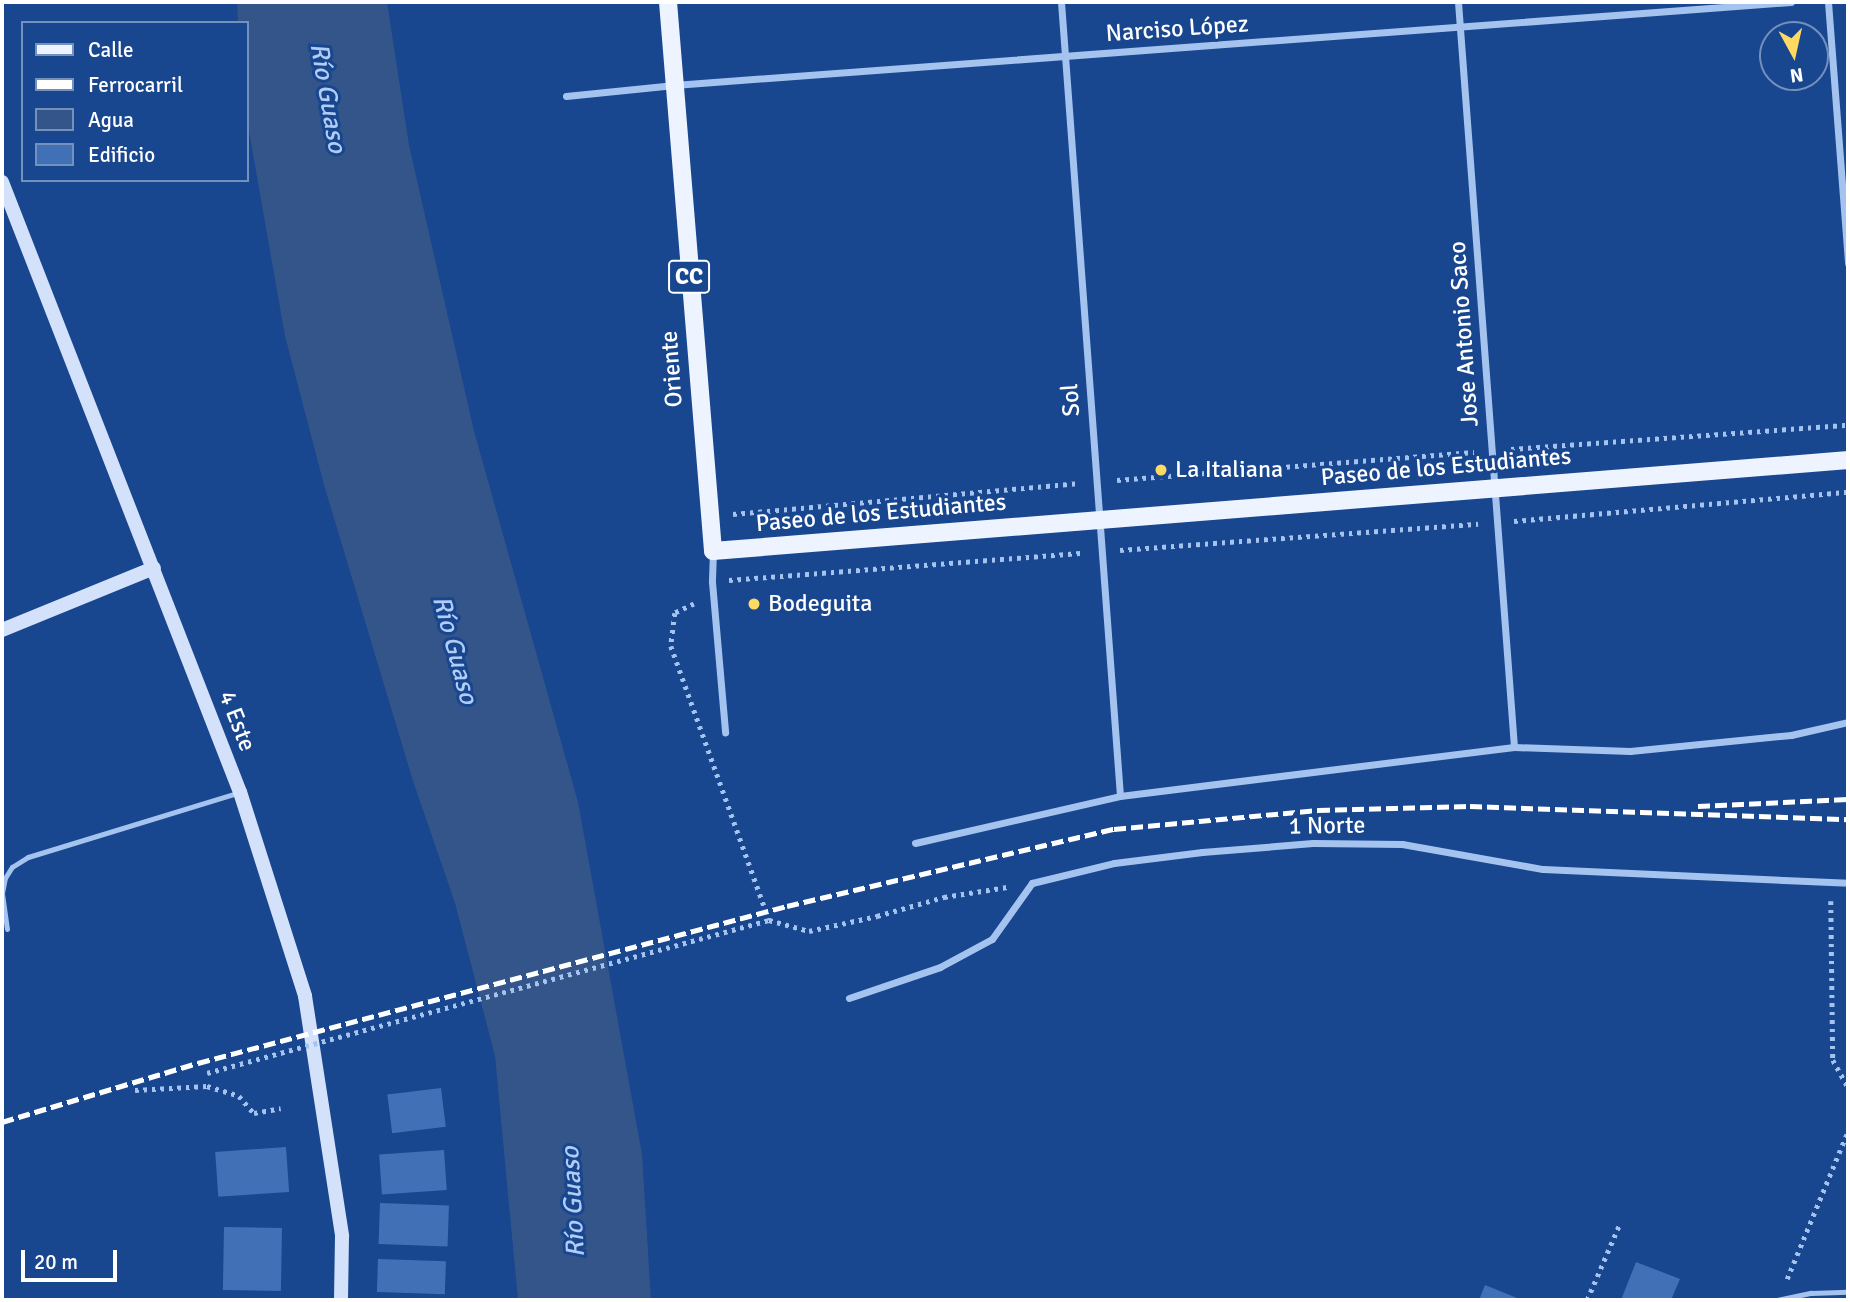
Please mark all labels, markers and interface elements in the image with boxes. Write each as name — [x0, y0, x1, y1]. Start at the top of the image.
street label: Narciso López — [1105, 10, 1249, 48]
legend — [21, 21, 248, 182]
north arrow — [1759, 21, 1829, 91]
text: Calle — [88, 37, 134, 63]
water label: Río Guaso — [302, 41, 352, 155]
text: N — [1788, 62, 1805, 88]
text: Ferrocarril — [88, 72, 183, 98]
text: Agua — [88, 107, 134, 133]
text: Edificio — [88, 142, 155, 168]
street label: Jose Antonio Saco — [1443, 240, 1485, 428]
road number: CC — [668, 258, 710, 296]
street label: Oriente — [655, 330, 689, 408]
street label: Sol — [1055, 383, 1087, 417]
street label: Paseo de los Estudiantes — [1320, 442, 1572, 492]
place label: La Italiana — [1175, 456, 1283, 484]
marker: La Italiana — [1153, 462, 1169, 478]
street label: Paseo de los Estudiantes — [755, 488, 1007, 538]
place label: Bodeguita — [768, 590, 872, 618]
water label: Río Guaso — [425, 592, 483, 708]
marker: Bodeguita — [746, 596, 762, 612]
street label: 4 Este — [212, 687, 262, 755]
street label: 1 Norte — [1288, 811, 1366, 841]
water label: Río Guaso — [556, 1146, 592, 1258]
scale bar — [24, 1236, 121, 1280]
text: 20 m — [34, 1249, 78, 1275]

